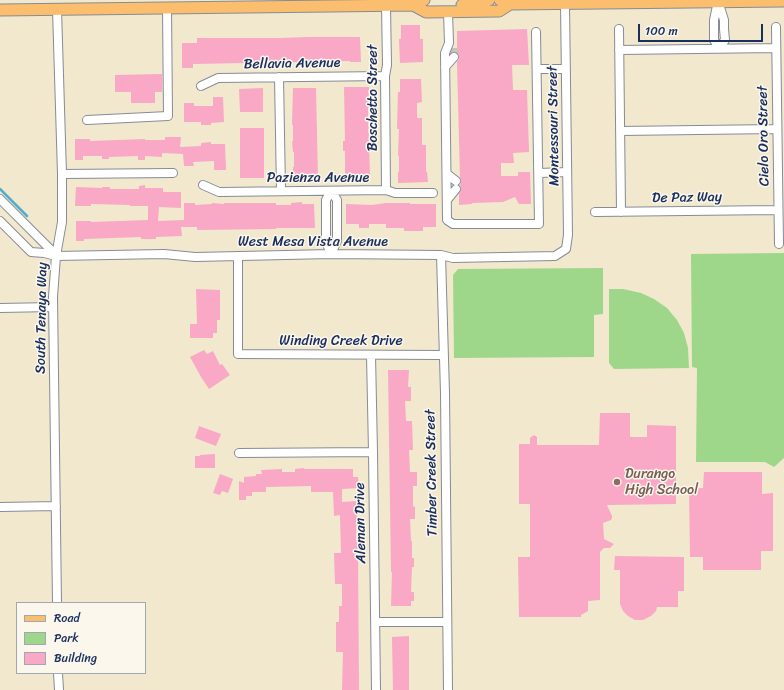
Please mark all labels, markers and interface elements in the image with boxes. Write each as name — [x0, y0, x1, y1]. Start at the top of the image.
scale bar — [640, 16, 765, 42]
text: 100 m — [645, 20, 678, 42]
street label: Boschetto Street — [365, 45, 381, 151]
street label: Bellavia Avenue — [243, 55, 341, 73]
street label: Montessouri Street — [545, 66, 563, 186]
street label: Cielo Oro Street — [755, 86, 773, 186]
street label: Pazienza Avenue — [267, 170, 369, 186]
street label: De Paz Way — [652, 189, 722, 207]
street label: West Mesa Vista Avenue — [238, 234, 388, 250]
street label: South Tenaya Way — [33, 262, 51, 374]
street label: Winding Creek Drive — [279, 333, 403, 349]
street label: Timber Creek Street — [422, 409, 442, 537]
place label: Durango High School — [625, 466, 698, 498]
marker: Durango High School — [612, 477, 622, 487]
street label: Aleman Drive — [352, 482, 370, 564]
legend — [16, 602, 146, 674]
text: Road — [54, 607, 80, 629]
text: Park — [54, 627, 79, 649]
text: Building — [54, 647, 97, 669]

